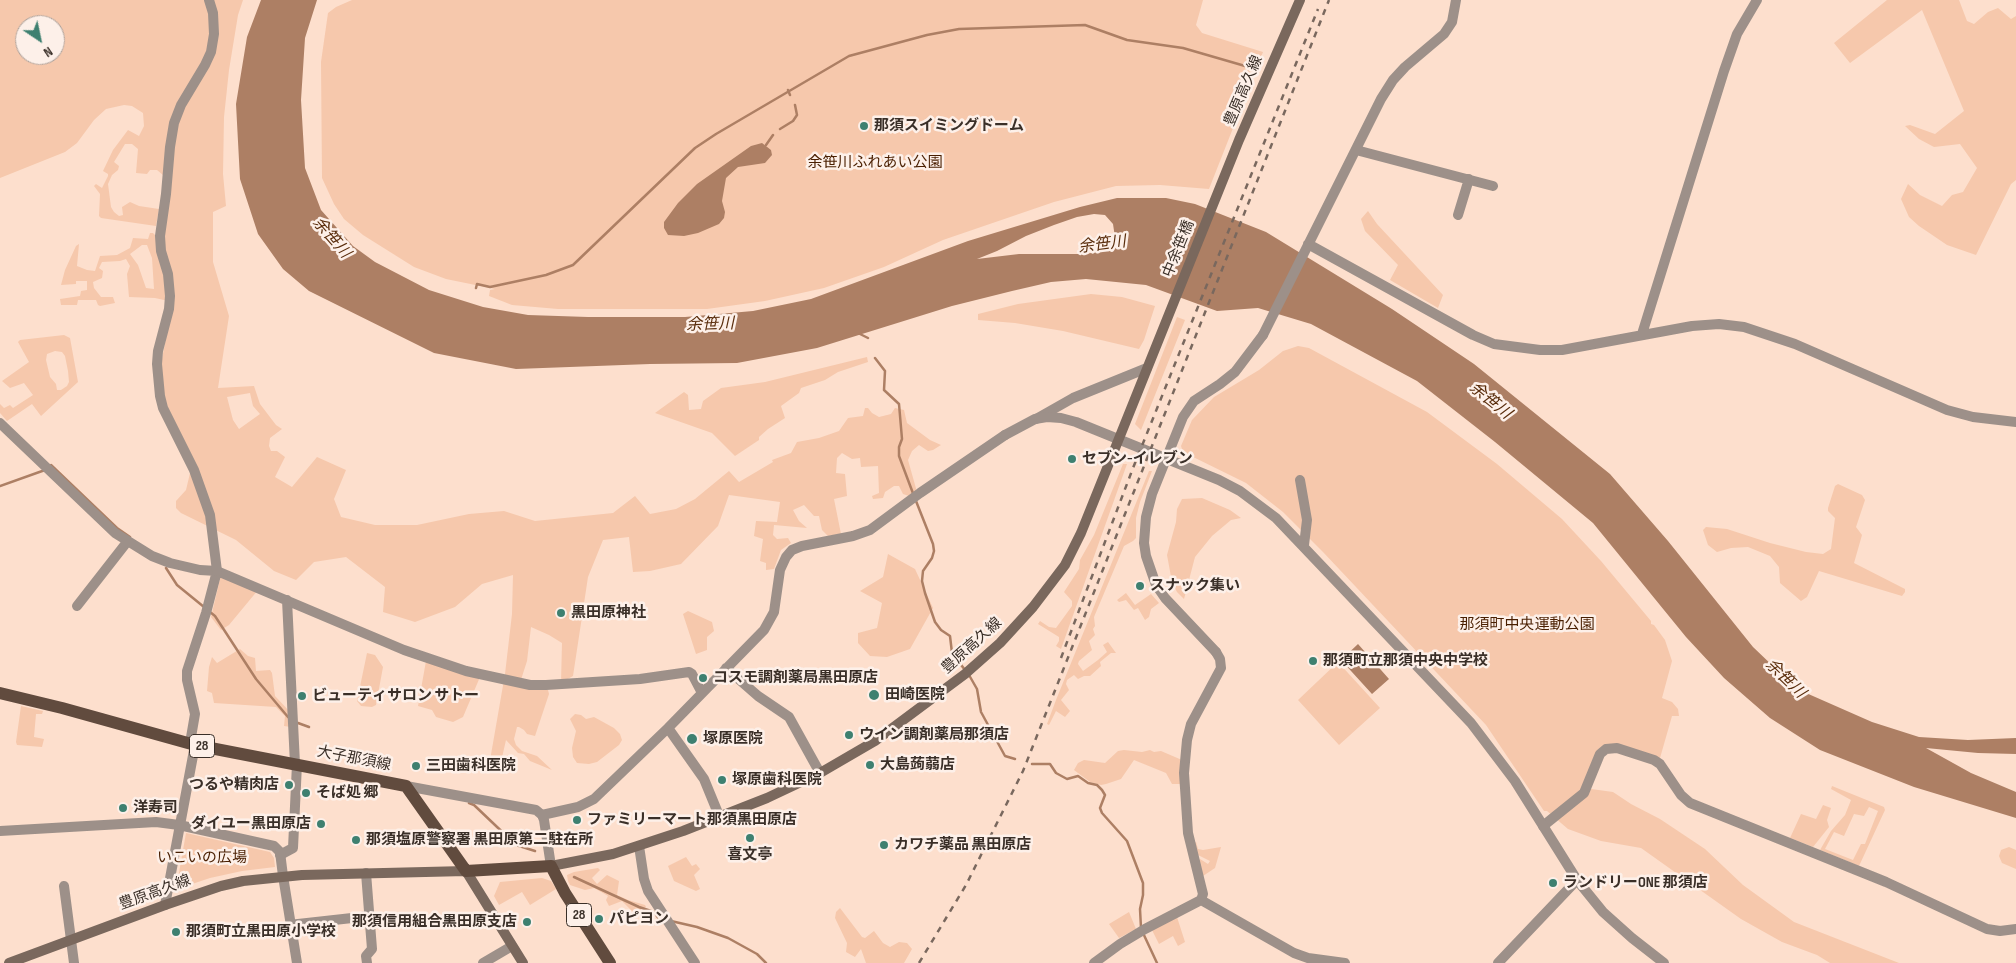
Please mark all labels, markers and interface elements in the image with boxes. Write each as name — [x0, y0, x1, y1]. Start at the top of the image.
north arrow — [15, 15, 65, 65]
text: N — [40, 43, 56, 61]
street label: 豊原高久線 — [1221, 53, 1267, 129]
place label: 那須スイミングドーム — [874, 117, 1024, 135]
marker: 那須スイミングドーム — [858, 120, 870, 132]
park label: 余笹川ふれあい公園 — [808, 154, 942, 172]
water label: 余笹川 — [308, 214, 354, 262]
street label: 中余笹橋 — [1159, 218, 1199, 280]
water label: 余笹川 — [1077, 233, 1127, 257]
water label: 余笹川 — [686, 315, 734, 335]
water label: 余笹川 — [1465, 378, 1515, 424]
place label: セブン-イレブン — [1082, 450, 1193, 468]
marker: セブン-イレブン — [1066, 453, 1078, 465]
place label: スナック集い — [1150, 577, 1240, 595]
marker: スナック集い — [1134, 580, 1146, 592]
place label: 黒田原神社 — [571, 604, 646, 622]
marker: 黒田原神社 — [555, 607, 567, 619]
street label: 豊原高久線 — [938, 614, 1006, 678]
park label: 那須町中央運動公園 — [1460, 616, 1594, 634]
place label: 那須町立那須中央中学校 — [1323, 652, 1488, 670]
marker: 那須町立那須中央中学校 — [1307, 655, 1319, 667]
water label: 余笹川 — [1761, 655, 1809, 703]
place label: コスモ調剤薬局黒田原店 — [713, 669, 878, 687]
marker: コスモ調剤薬局黒田原店 — [697, 672, 709, 684]
place label: 田崎医院 — [885, 686, 945, 704]
place label: ビューティサロン サトー — [312, 687, 479, 705]
marker: 田崎医院 — [867, 688, 881, 702]
marker: ビューティサロン サトー — [296, 690, 308, 702]
place label: ウイン調剤薬局那須店 — [859, 726, 1009, 744]
marker: ウイン調剤薬局那須店 — [843, 729, 855, 741]
place label: 塚原医院 — [703, 730, 763, 748]
marker: 塚原医院 — [685, 732, 699, 746]
road number: 28 — [190, 734, 214, 758]
street label: 大子那須線 — [315, 743, 393, 775]
place label: 大島蒟蒻店 — [880, 756, 955, 774]
place label: 三田歯科医院 — [426, 757, 516, 775]
marker: 大島蒟蒻店 — [864, 759, 876, 771]
marker: 三田歯科医院 — [410, 760, 422, 772]
place label: 塚原歯科医院 — [732, 771, 822, 789]
marker: 塚原歯科医院 — [716, 774, 728, 786]
place label: つるや精肉店 — [189, 776, 279, 794]
marker: つるや精肉店 — [283, 779, 295, 791]
place label: そば処 郷 — [316, 784, 378, 802]
marker: そば処 郷 — [300, 787, 312, 799]
place label: 洋寿司 — [133, 799, 178, 817]
marker: 洋寿司 — [117, 802, 129, 814]
place label: ファミリーマート那須黒田原店 — [587, 811, 797, 829]
marker: ファミリーマート那須黒田原店 — [571, 814, 583, 826]
place label: ダイユー黒田原店 — [191, 815, 311, 833]
marker: ダイユー黒田原店 — [315, 818, 327, 830]
place label: 那須塩原警察署 黒田原第二駐在所 — [366, 831, 593, 849]
marker: 喜文亭 — [744, 832, 756, 844]
marker: 那須塩原警察署 黒田原第二駐在所 — [350, 834, 362, 846]
place label: カワチ薬品 黒田原店 — [894, 836, 1031, 854]
marker: カワチ薬品 黒田原店 — [878, 839, 890, 851]
place label: 喜文亭 — [728, 846, 772, 864]
park label: いこいの広場 — [157, 849, 247, 867]
street label: 豊原高久線 — [117, 872, 193, 914]
place label: ランドリーONE 那須店 — [1563, 874, 1708, 892]
marker: ランドリーONE 那須店 — [1547, 877, 1559, 889]
road number: 28 — [566, 904, 592, 926]
place label: パピヨン — [609, 910, 669, 928]
place label: 那須信用組合黒田原支店 — [352, 913, 517, 931]
marker: パピヨン — [593, 913, 605, 925]
marker: 那須信用組合黒田原支店 — [521, 916, 533, 928]
place label: 那須町立黒田原小学校 — [186, 923, 336, 941]
marker: 那須町立黒田原小学校 — [170, 926, 182, 938]

